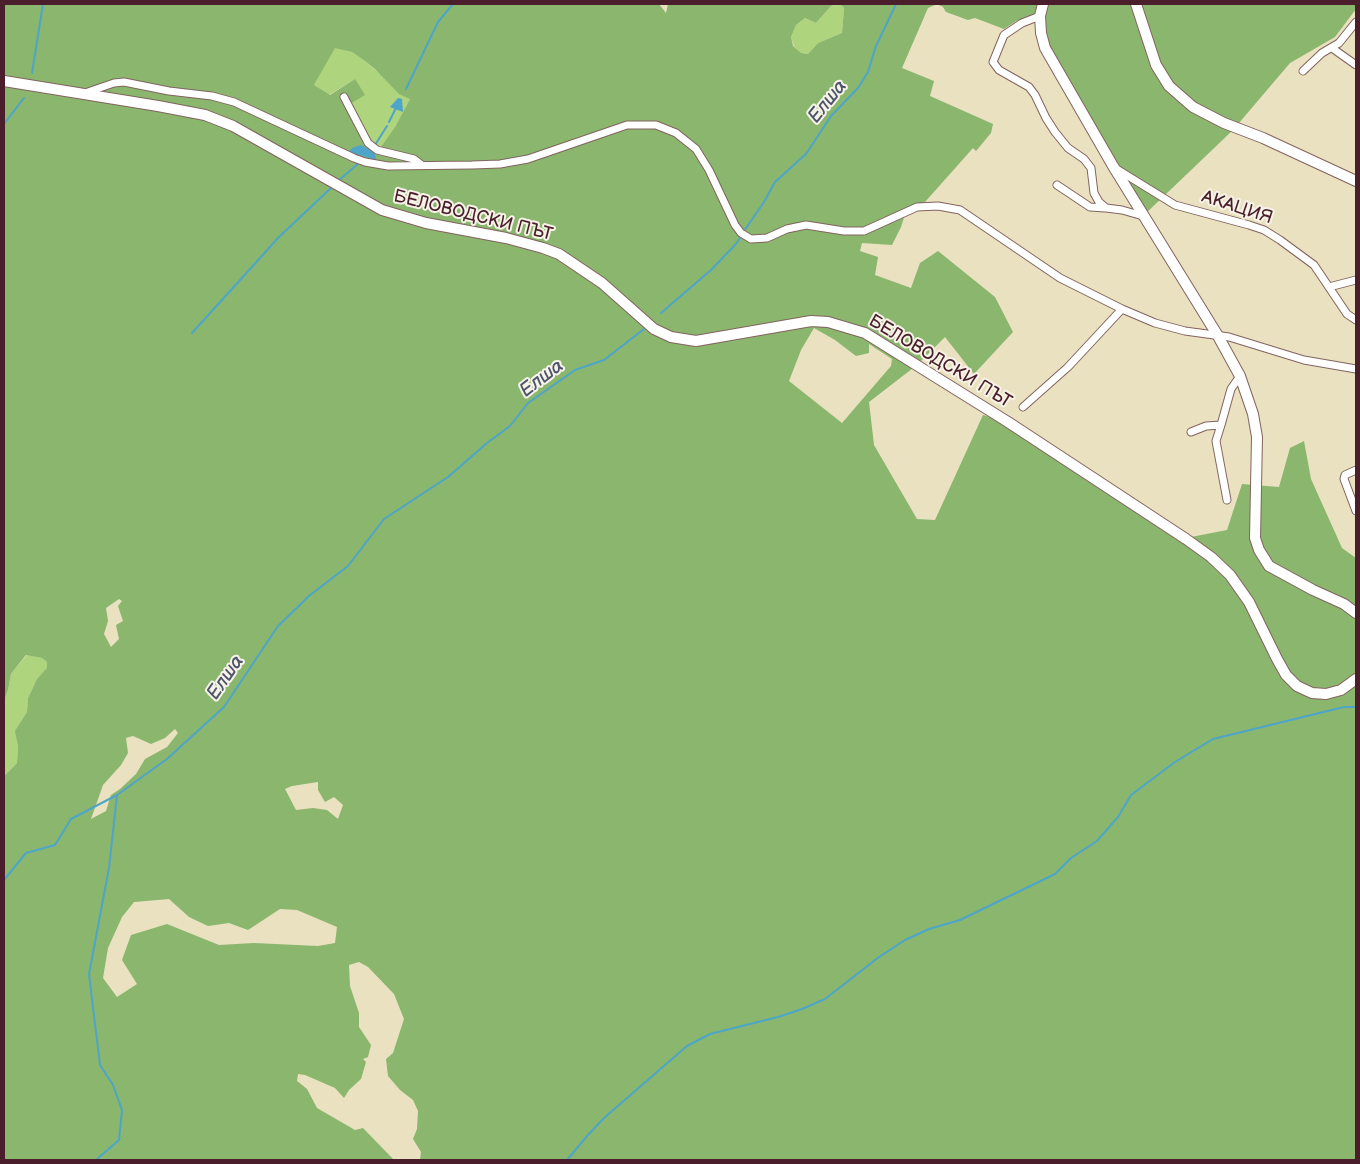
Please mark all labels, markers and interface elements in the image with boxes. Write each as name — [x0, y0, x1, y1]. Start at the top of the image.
water label: Елша — [804, 76, 852, 128]
street label: БЕЛОВОДСКИ ПЪТ — [391, 186, 555, 246]
street label: АКАЦИЯ — [1199, 186, 1275, 230]
street label: БЕЛОВОДСКИ ПЪТ — [865, 311, 1015, 413]
water label: Елша — [516, 355, 568, 403]
water label: Елша — [203, 651, 249, 705]

